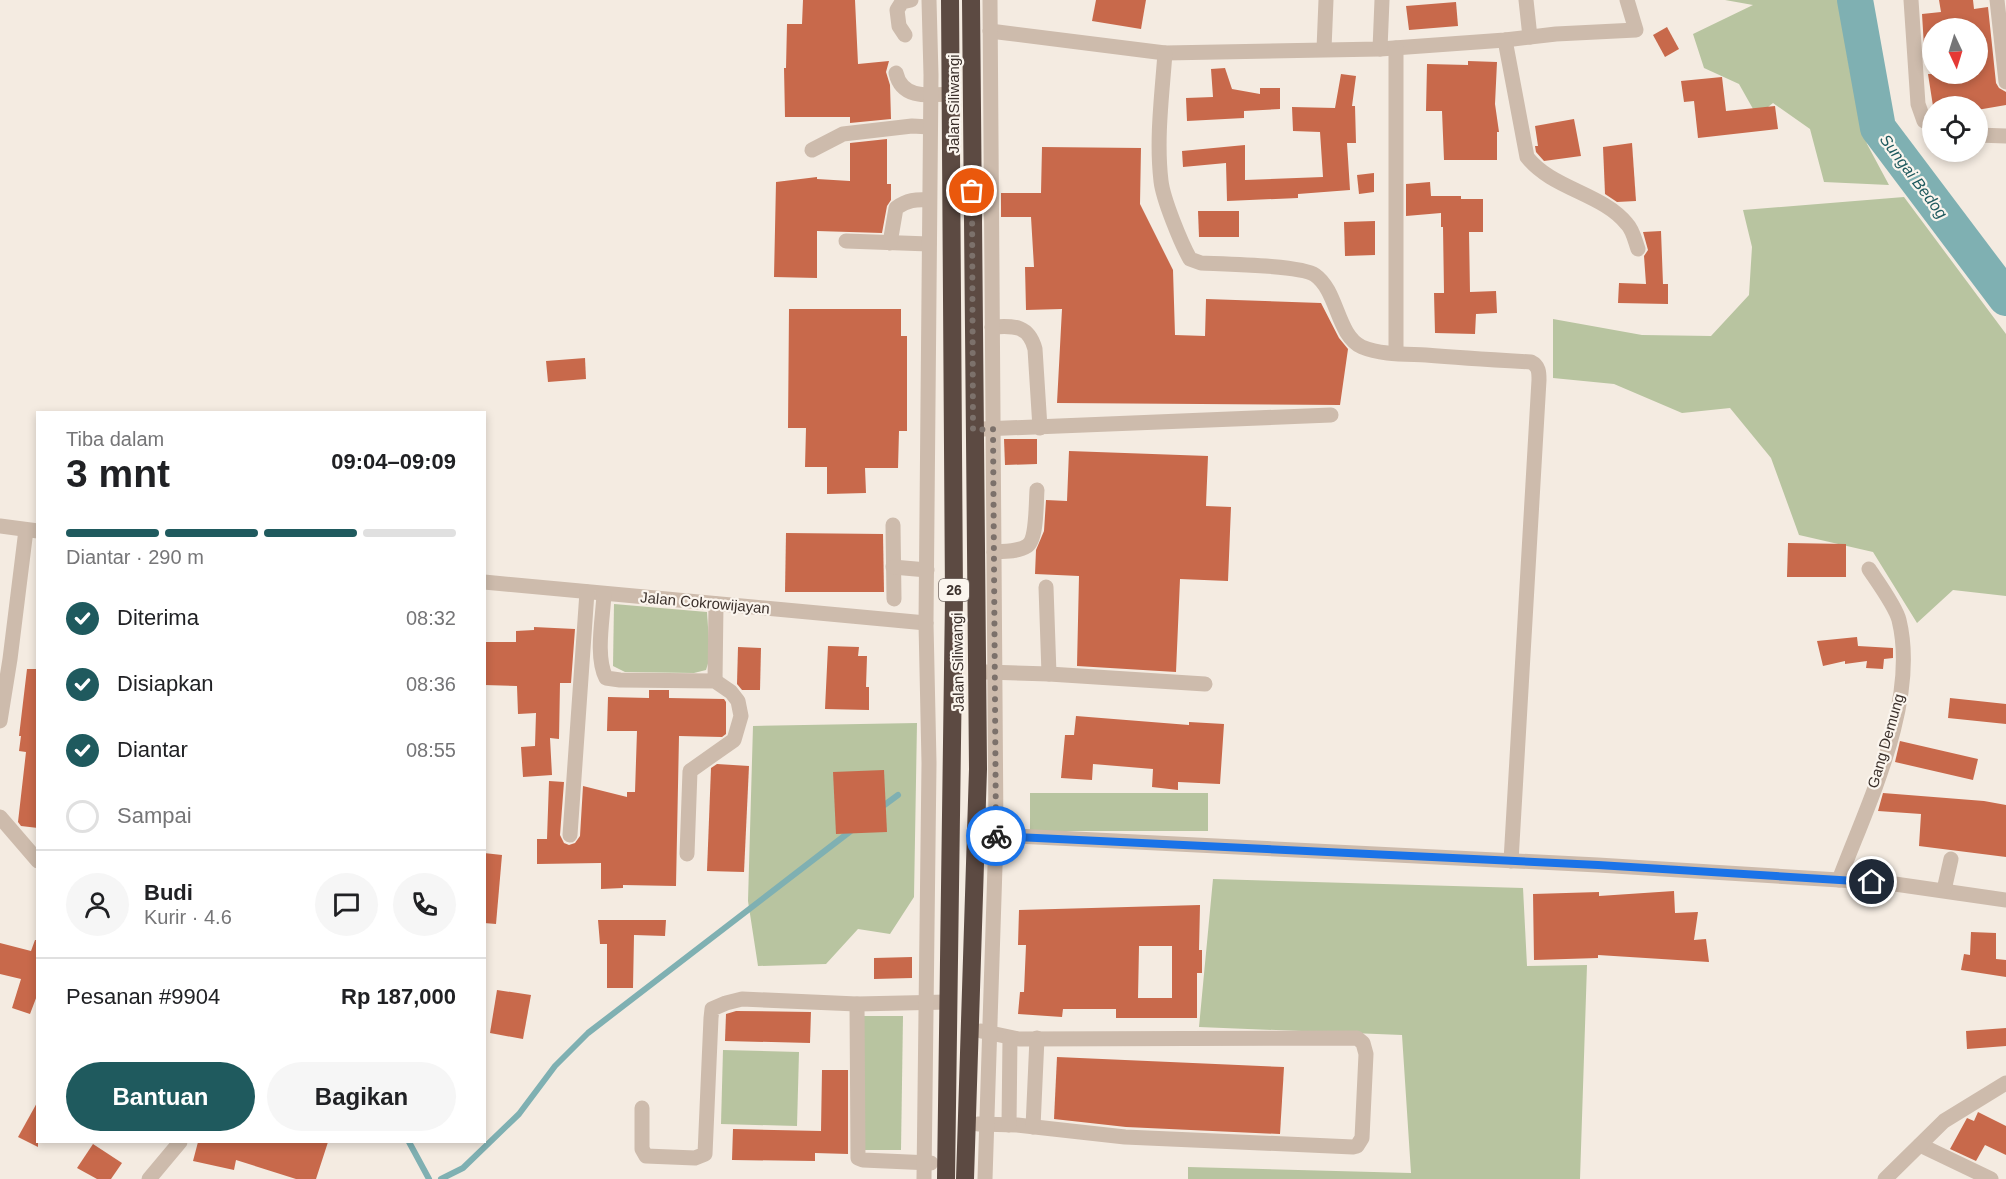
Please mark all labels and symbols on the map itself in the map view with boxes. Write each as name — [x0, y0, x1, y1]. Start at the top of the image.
north arrow — [1922, 18, 1988, 84]
street label: Jalan Siliwangi — [945, 54, 962, 154]
water label: Sungai Bedog — [1877, 131, 1951, 222]
pin — [946, 165, 997, 216]
road number: 26 — [939, 579, 969, 601]
street label: Jalan Cokrowijayan — [640, 588, 771, 617]
street label: Jalan Siliwangi — [948, 612, 967, 712]
street label: Gang Demung — [1864, 692, 1907, 790]
courier — [966, 806, 1026, 866]
pin — [1846, 856, 1897, 907]

